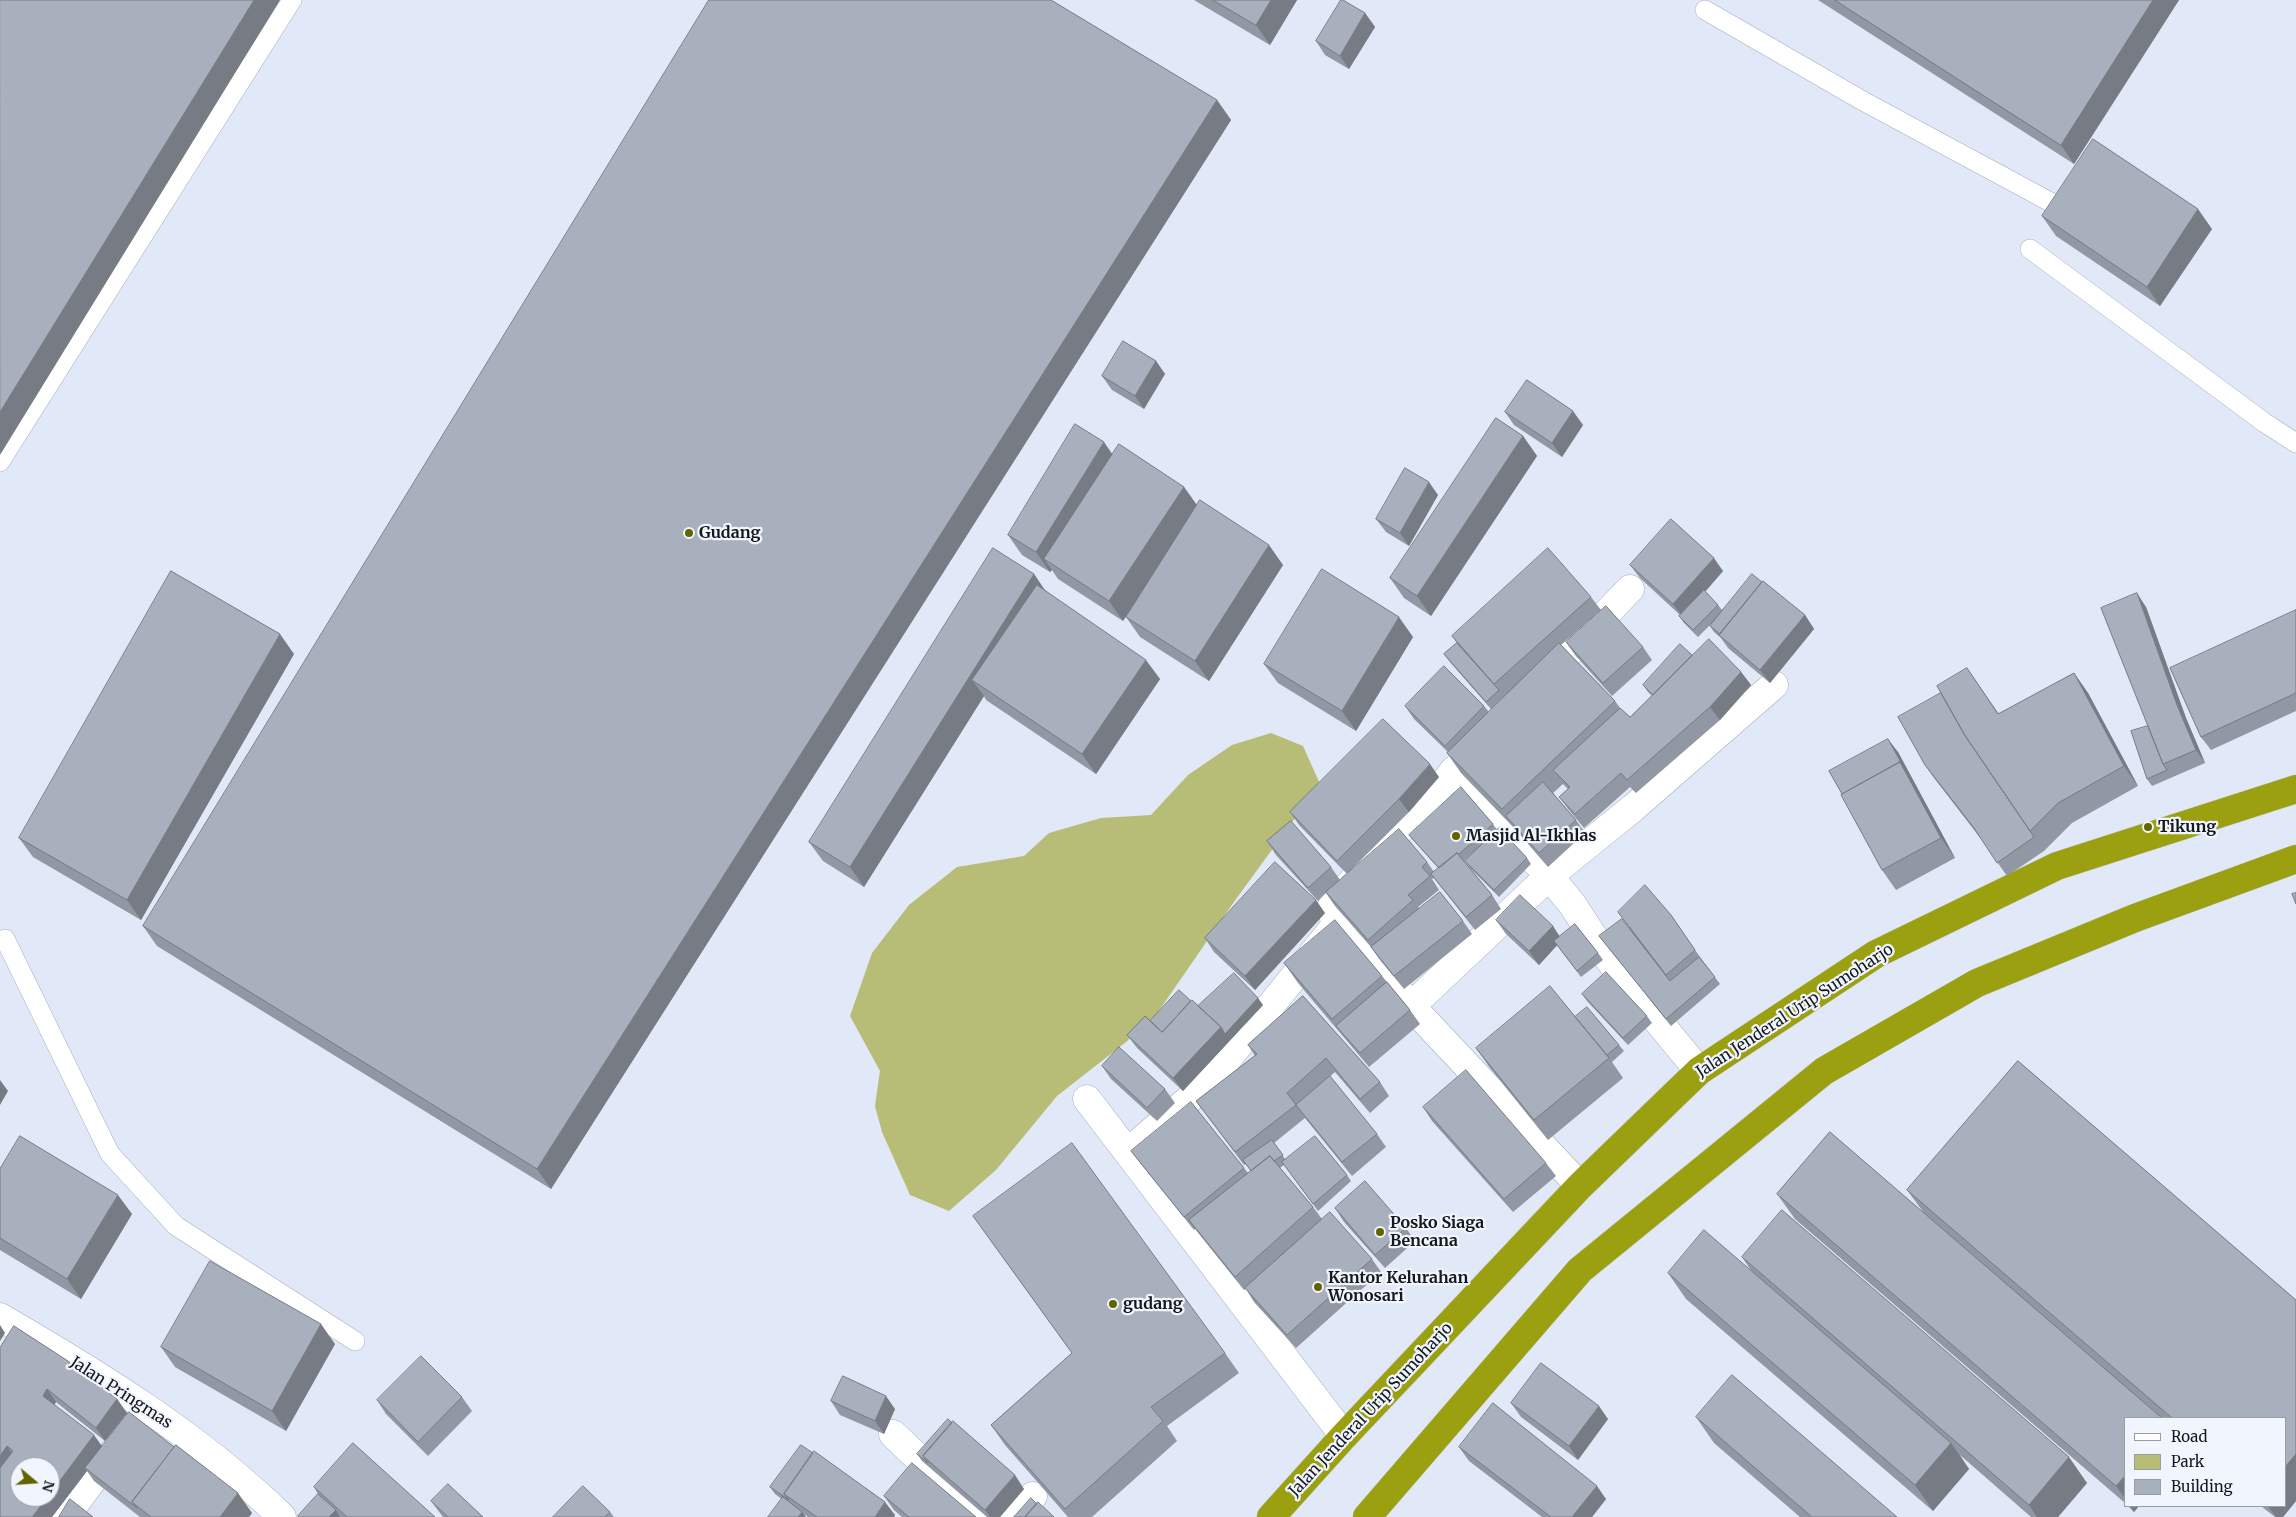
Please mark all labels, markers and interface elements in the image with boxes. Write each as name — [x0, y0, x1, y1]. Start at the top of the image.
place label: Gudang — [699, 523, 760, 543]
marker: Gudang — [683, 527, 695, 539]
place label: Tikung — [2158, 817, 2216, 837]
marker: Tikung — [2142, 821, 2154, 833]
place label: Masjid Al-Ikhlas — [1466, 826, 1597, 846]
marker: Masjid Al-Ikhlas — [1450, 830, 1462, 842]
street label: Jalan Jenderal Urip Sumoharjo — [1693, 940, 1897, 1082]
place label: Posko Siaga Bencana — [1390, 1213, 1484, 1251]
marker: Posko Siaga Bencana — [1374, 1226, 1386, 1238]
place label: Kantor Kelurahan Wonosari — [1328, 1268, 1468, 1306]
marker: Kantor Kelurahan Wonosari — [1312, 1281, 1324, 1293]
place label: gudang — [1123, 1294, 1183, 1314]
marker: gudang — [1107, 1298, 1119, 1310]
street label: Jalan Jenderal Urip Sumoharjo — [1285, 1319, 1457, 1501]
street label: Jalan Pringmas — [67, 1353, 175, 1433]
legend — [2124, 1417, 2286, 1507]
text: Road — [2171, 1427, 2207, 1446]
text: Park — [2171, 1452, 2204, 1471]
north arrow — [10, 1457, 60, 1507]
text: Building — [2171, 1477, 2233, 1496]
text: N — [38, 1478, 59, 1494]

